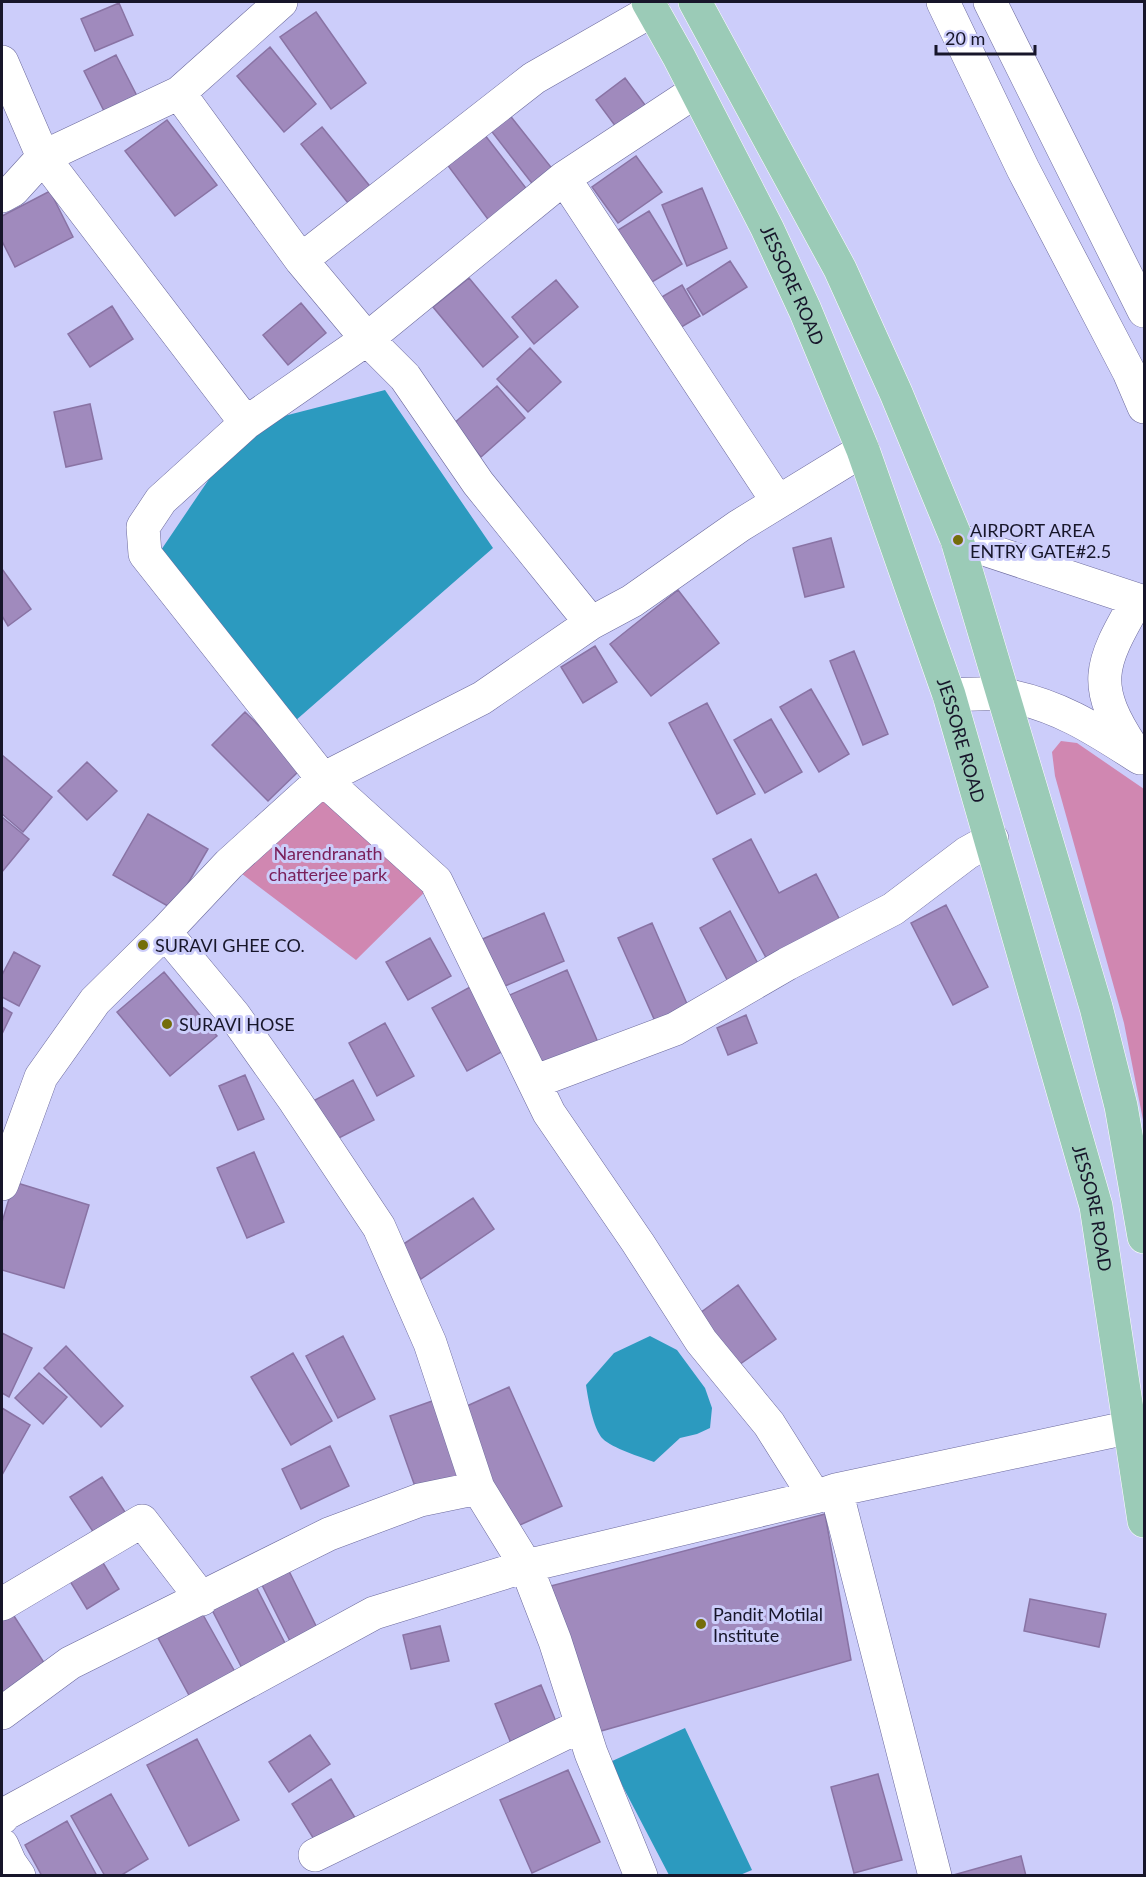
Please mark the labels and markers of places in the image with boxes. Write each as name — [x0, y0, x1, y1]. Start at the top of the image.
place label: AIRPORT AREA ENTRY GATE#2.5 — [970, 519, 1111, 562]
marker: AIRPORT AREA ENTRY GATE#2.5 — [951, 533, 965, 547]
place label: SURAVI GHEE CO. — [155, 934, 305, 956]
marker: SURAVI GHEE CO. — [136, 938, 150, 952]
place label: SURAVI HOSE — [179, 1013, 295, 1035]
marker: SURAVI HOSE — [160, 1017, 174, 1031]
place label: Pandit Motilal Institute — [713, 1603, 823, 1646]
marker: Pandit Motilal Institute — [694, 1617, 708, 1631]

